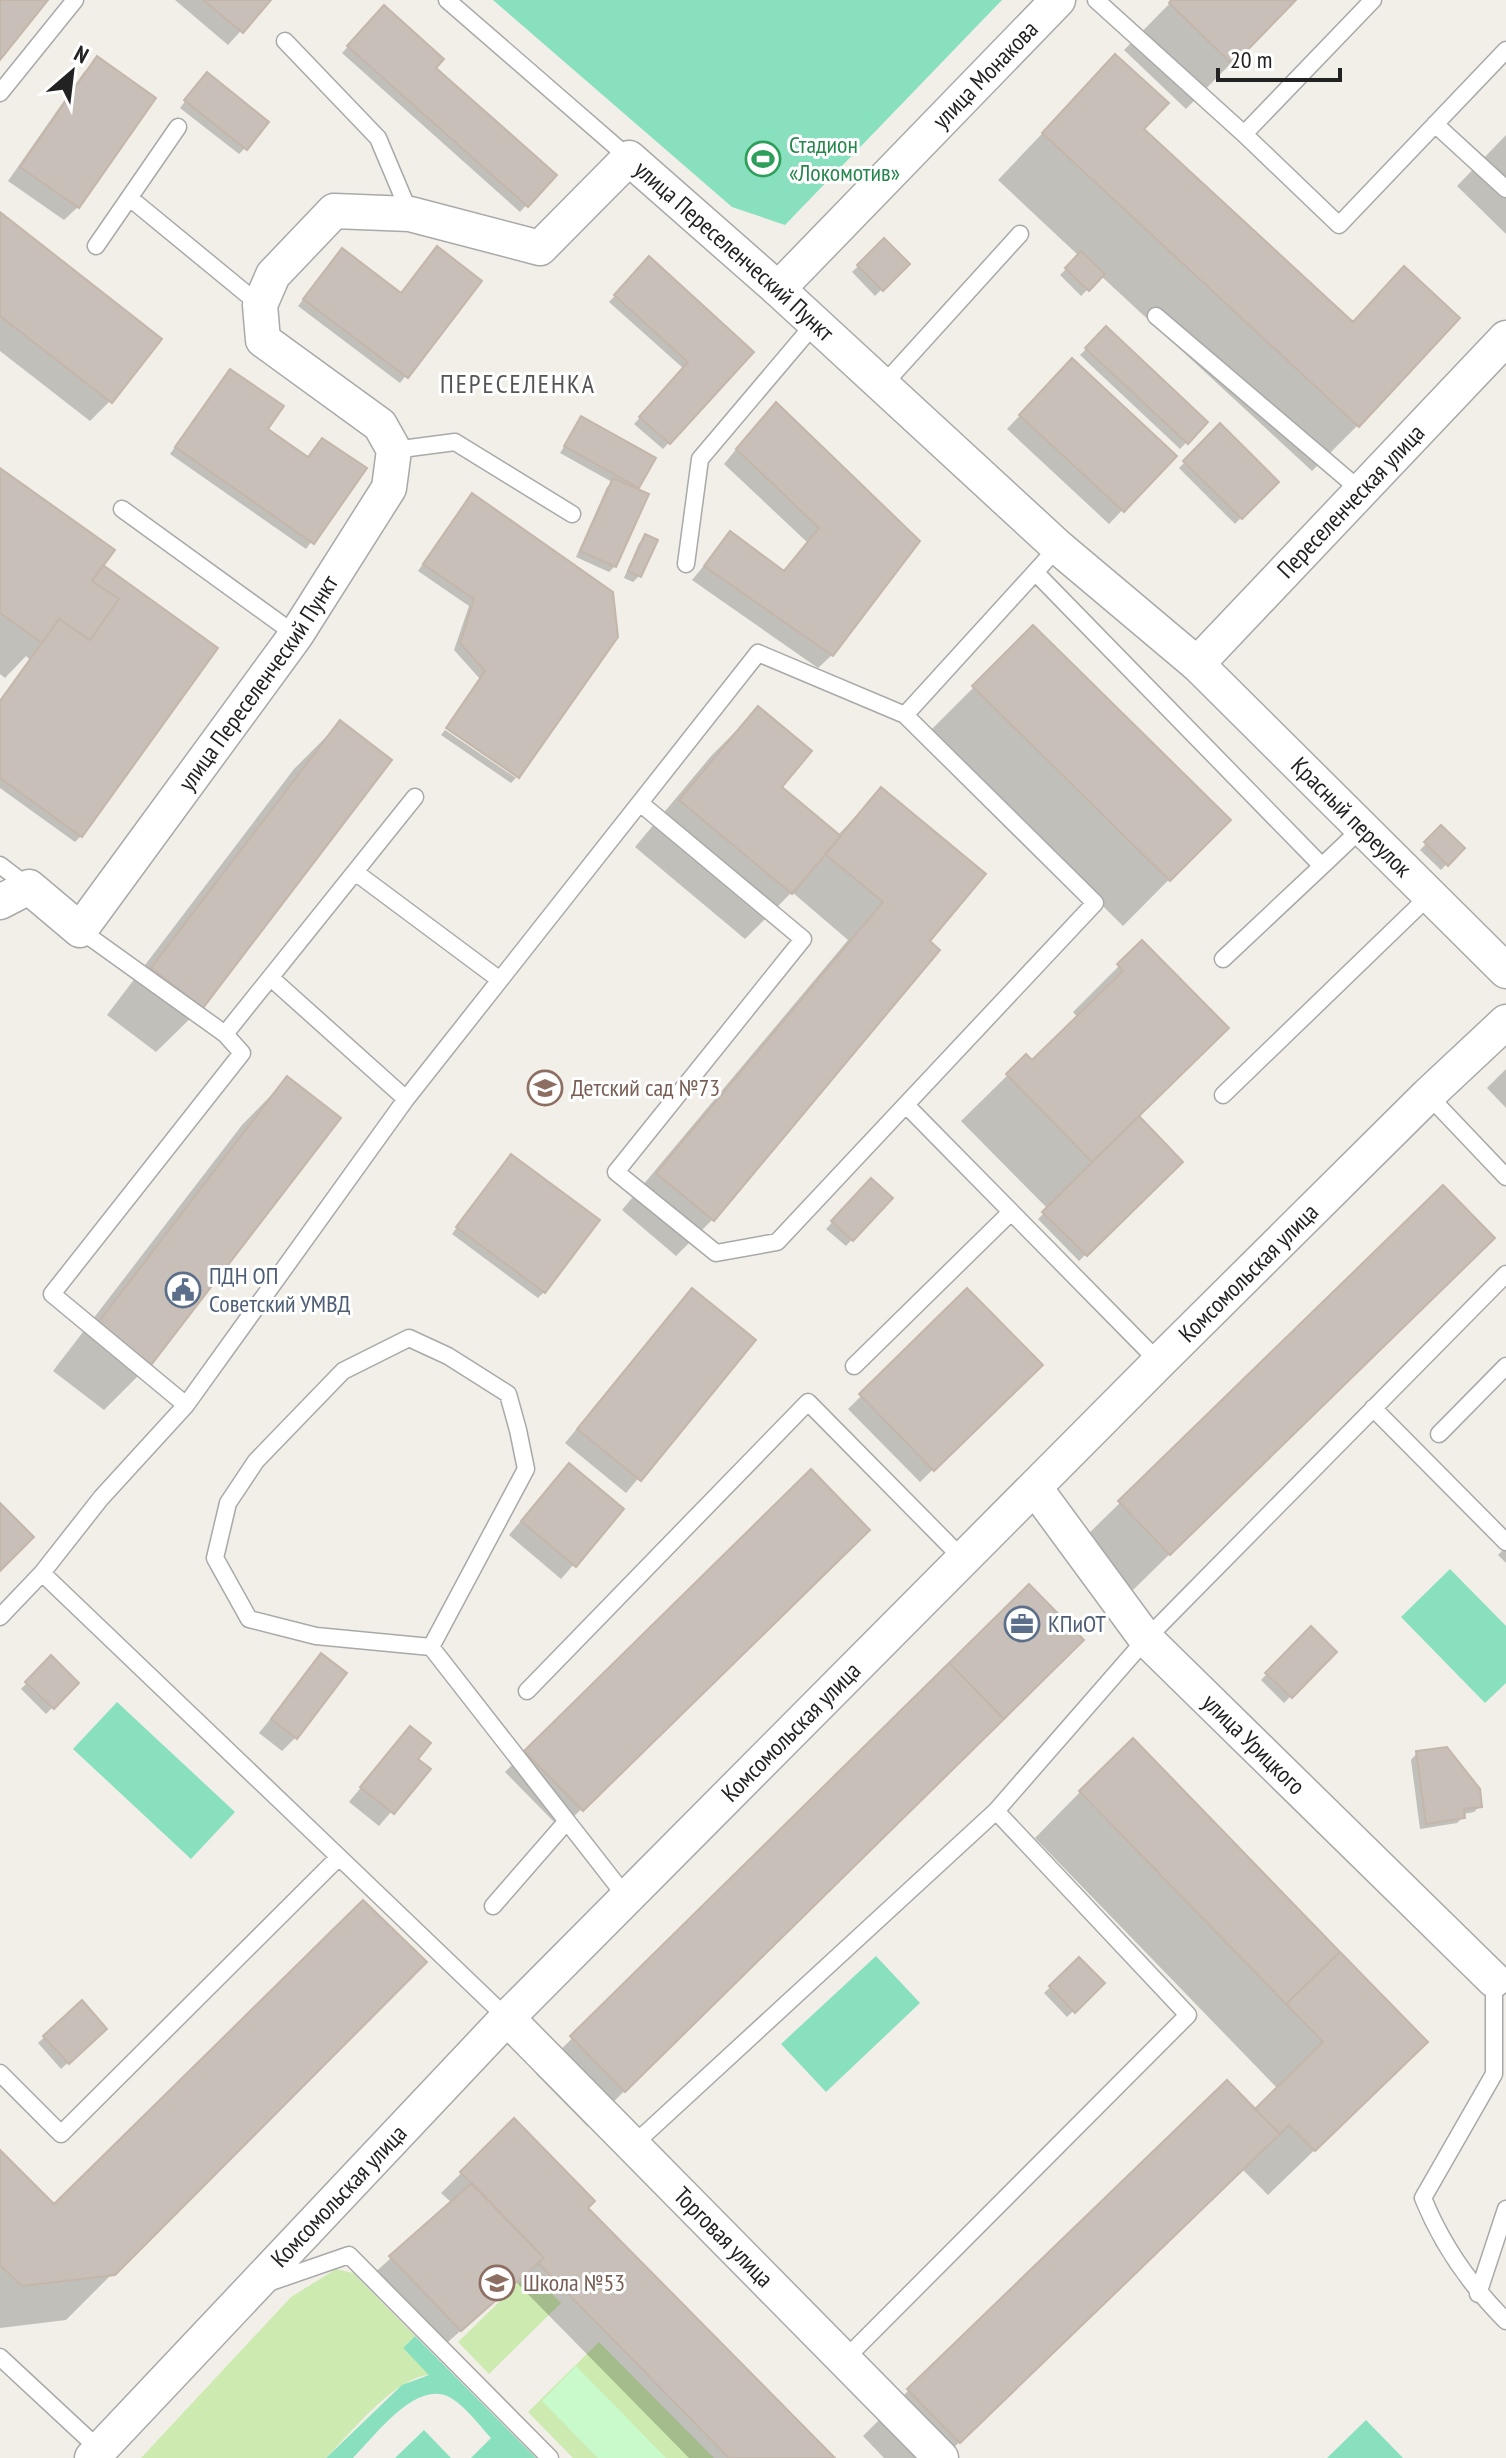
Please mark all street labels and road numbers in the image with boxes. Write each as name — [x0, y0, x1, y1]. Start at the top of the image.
street label: улица Монакова — [926, 14, 1044, 135]
street label: улица Переселенческий Пункт — [628, 154, 841, 348]
street label: Переселенческая улица — [1270, 418, 1431, 585]
street label: улица Переселенческий Пункт — [171, 569, 345, 797]
street label: Красный переулок — [1285, 750, 1419, 884]
street label: Комсомольская улица — [1172, 1197, 1325, 1349]
street label: Комсомольская улица — [715, 1655, 867, 1808]
street label: улица Урицкого — [1196, 1687, 1312, 1801]
street label: Комсомольская улица — [264, 2118, 413, 2274]
street label: Торговая улица — [667, 2180, 780, 2294]

